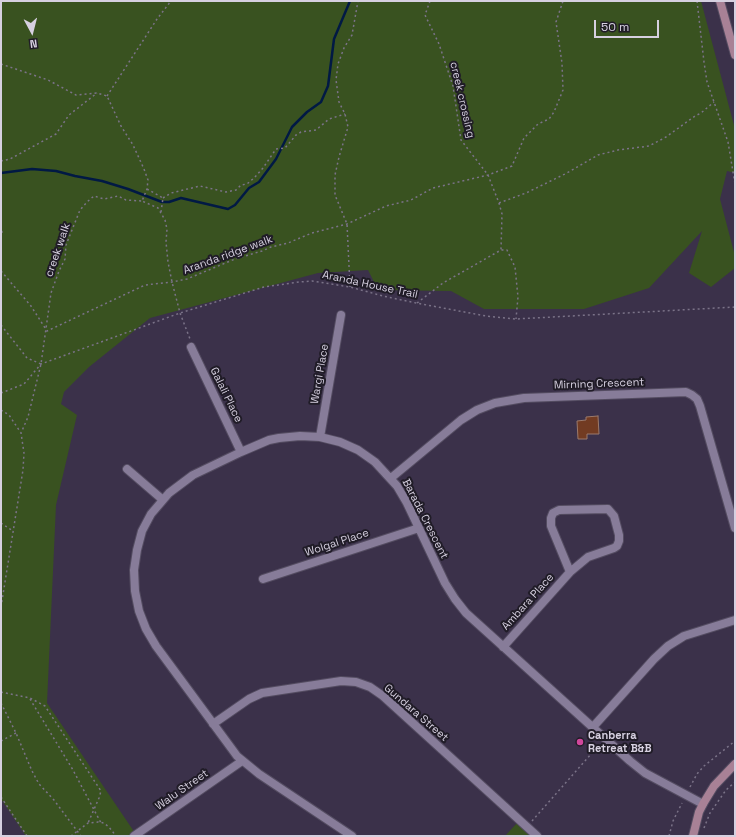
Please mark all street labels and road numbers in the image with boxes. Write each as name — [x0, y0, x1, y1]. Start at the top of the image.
street label: creek crossing — [447, 61, 477, 139]
street label: creek walk — [43, 221, 73, 279]
street label: Aranda ridge walk — [181, 233, 275, 277]
street label: Aranda House Trail — [321, 268, 419, 302]
street label: Wargi Place — [308, 343, 332, 405]
street label: Galali Place — [207, 365, 245, 425]
street label: Mirning Crescent — [554, 376, 644, 392]
street label: Barada Crescent — [399, 477, 451, 561]
street label: Wolgal Place — [303, 526, 371, 560]
street label: Ambara Place — [499, 571, 557, 633]
street label: Gundara Street — [381, 681, 451, 745]
street label: Walu Street — [153, 767, 211, 813]

